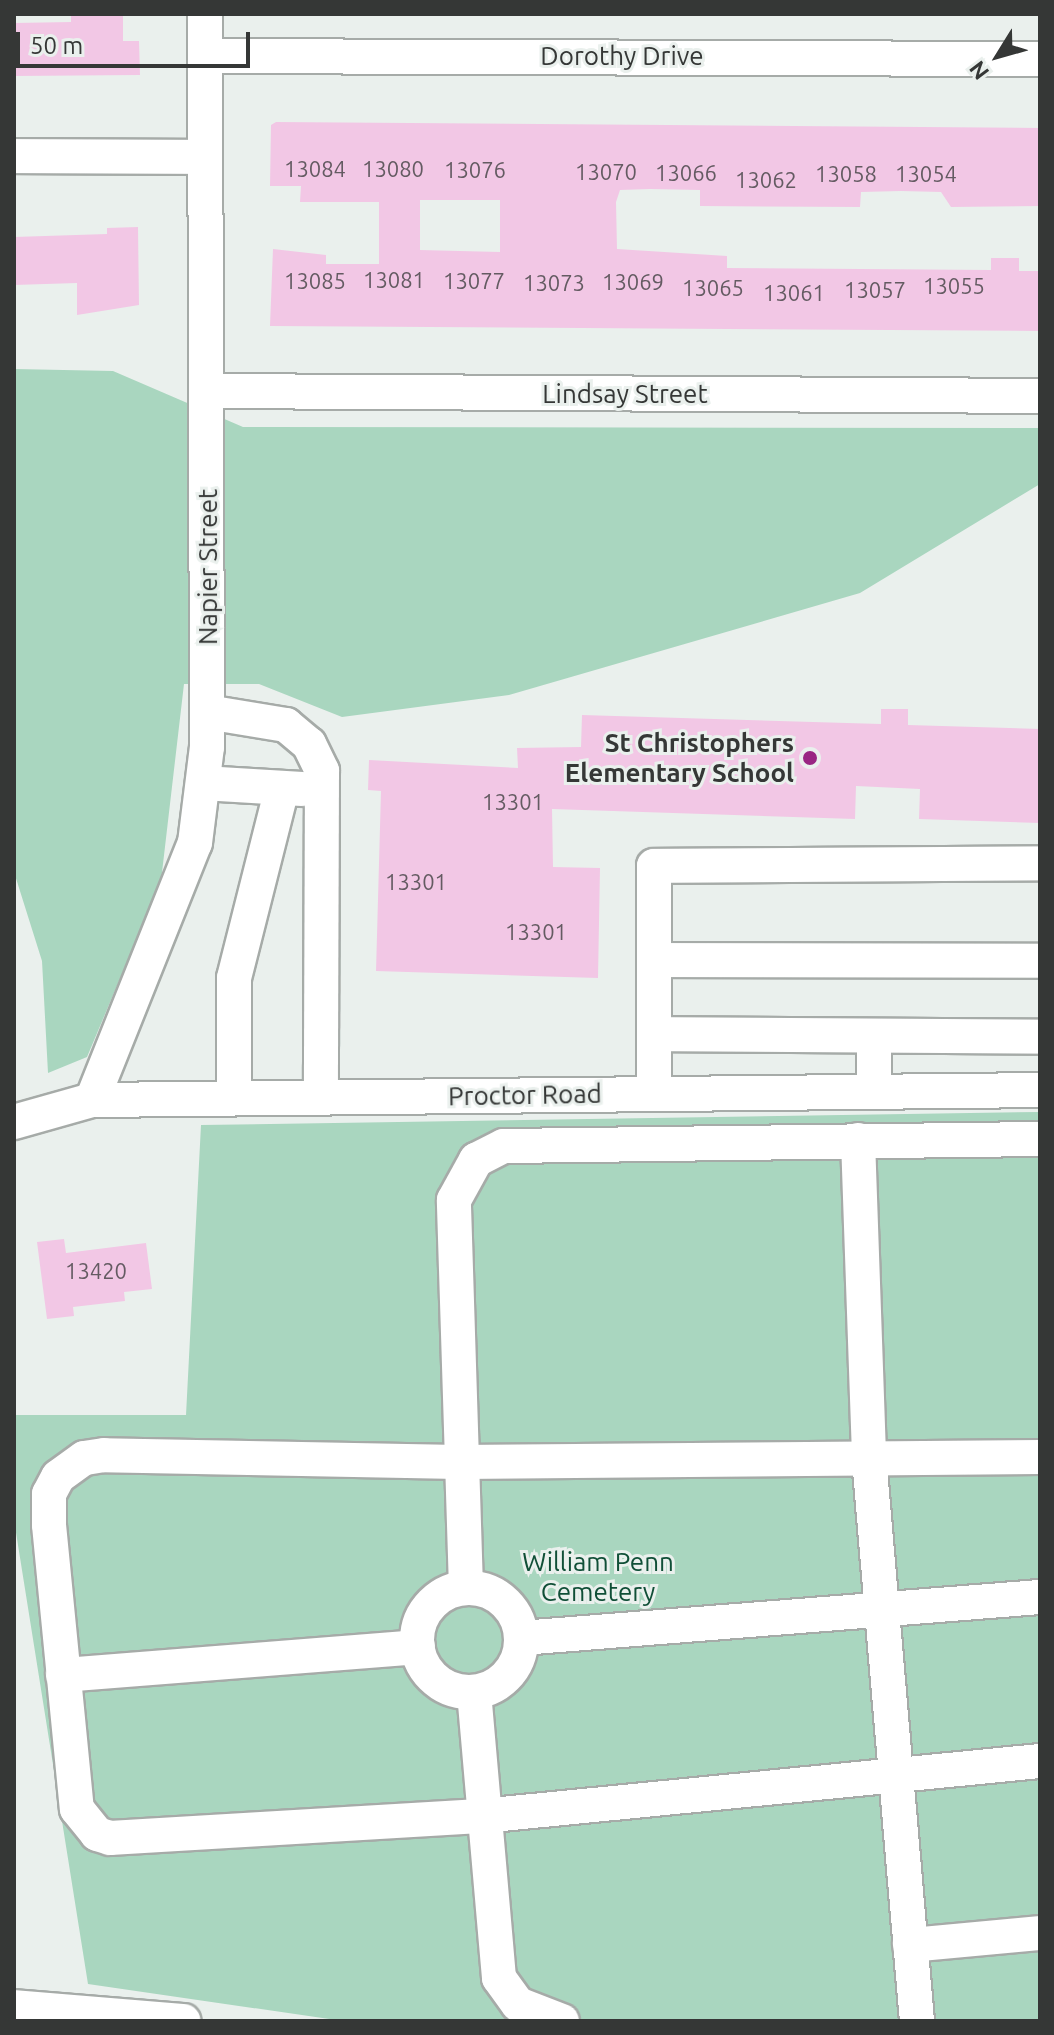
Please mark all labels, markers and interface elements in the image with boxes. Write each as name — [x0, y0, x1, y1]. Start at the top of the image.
scale bar — [20, 16, 254, 66]
north arrow — [958, 16, 1038, 96]
text: 50 m — [30, 32, 83, 59]
street label: Dorothy Drive — [540, 40, 704, 72]
text: N — [964, 57, 993, 85]
house number: 13084 — [284, 156, 346, 182]
house number: 13080 — [362, 156, 424, 182]
house number: 13076 — [444, 157, 506, 183]
house number: 13070 — [575, 159, 637, 185]
house number: 13066 — [655, 160, 717, 186]
house number: 13058 — [815, 161, 877, 187]
house number: 13054 — [895, 161, 957, 187]
house number: 13062 — [735, 167, 797, 193]
house number: 13081 — [363, 267, 425, 293]
house number: 13085 — [284, 268, 346, 294]
house number: 13077 — [443, 268, 505, 294]
house number: 13069 — [602, 269, 664, 295]
house number: 13073 — [523, 270, 585, 296]
house number: 13055 — [923, 273, 985, 299]
house number: 13065 — [682, 275, 744, 301]
house number: 13057 — [844, 277, 906, 303]
house number: 13061 — [763, 280, 825, 306]
street label: Lindsay Street — [542, 378, 708, 410]
street label: Napier Street — [192, 489, 224, 645]
place label: St Christophers Elementary School — [565, 727, 794, 788]
marker: St Christophers Elementary School — [801, 749, 819, 767]
house number: 13301 — [482, 789, 544, 815]
house number: 13301 — [385, 869, 447, 895]
house number: 13301 — [505, 919, 567, 945]
street label: Proctor Road — [448, 1078, 602, 1112]
house number: 13420 — [65, 1258, 127, 1284]
park label: William Penn Cemetery — [522, 1546, 674, 1608]

